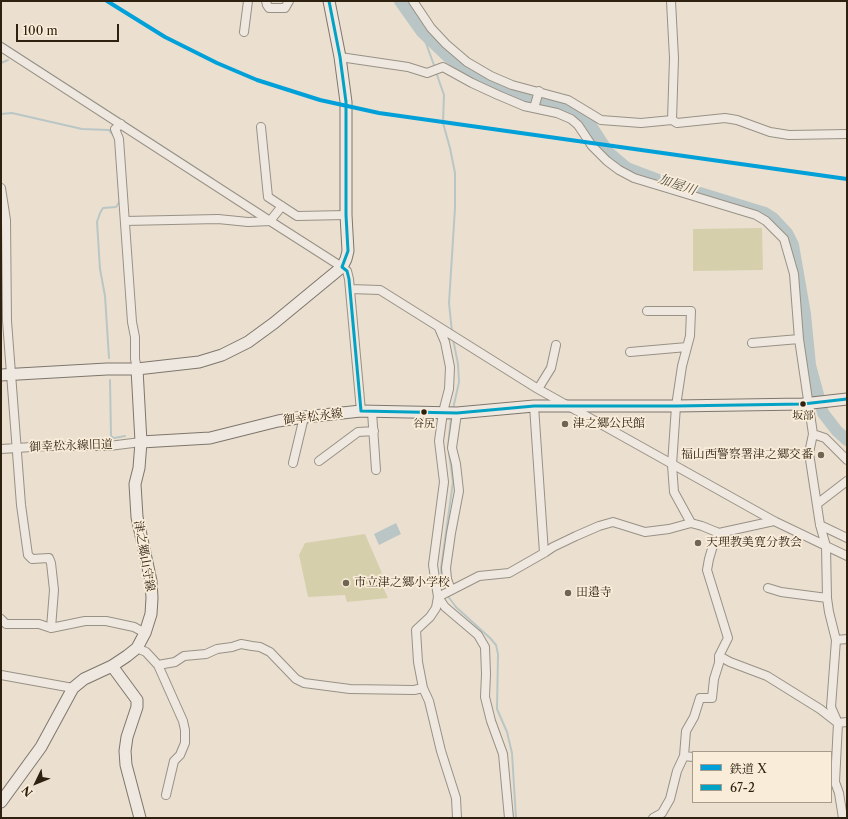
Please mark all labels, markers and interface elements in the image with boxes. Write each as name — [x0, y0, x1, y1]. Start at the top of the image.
scale bar — [18, 16, 121, 42]
text: 100 m — [23, 23, 58, 38]
water label: 加屋川 — [656, 171, 698, 199]
marker: 坂部 — [798, 399, 808, 409]
street label: 御幸松永線 — [282, 406, 344, 428]
marker: 谷尻 — [419, 407, 429, 417]
place label: 坂部 — [792, 409, 814, 423]
place label: 谷尻 — [413, 417, 435, 431]
place label: 津之郷公民館 — [573, 417, 645, 431]
marker: 津之郷公民館 — [560, 419, 570, 429]
street label: 御幸松永線旧道 — [29, 437, 113, 455]
place label: 福山西警察署津之郷交番 — [681, 448, 813, 462]
marker: 福山西警察署津之郷交番 — [816, 450, 826, 460]
street label: 津之郷山守線 — [131, 519, 157, 593]
place label: 天理教美寛分教会 — [706, 536, 802, 550]
marker: 天理教美寛分教会 — [693, 538, 703, 548]
place label: 市立津之郷小学校 — [354, 576, 450, 590]
marker: 市立津之郷小学校 — [341, 578, 351, 588]
place label: 田邉寺 — [576, 586, 612, 600]
marker: 田邉寺 — [563, 588, 573, 598]
legend — [692, 751, 832, 803]
text: 鉄道 X — [730, 761, 767, 776]
north arrow — [16, 763, 56, 803]
text: 67-2 — [730, 780, 755, 795]
text: N — [19, 783, 36, 799]

